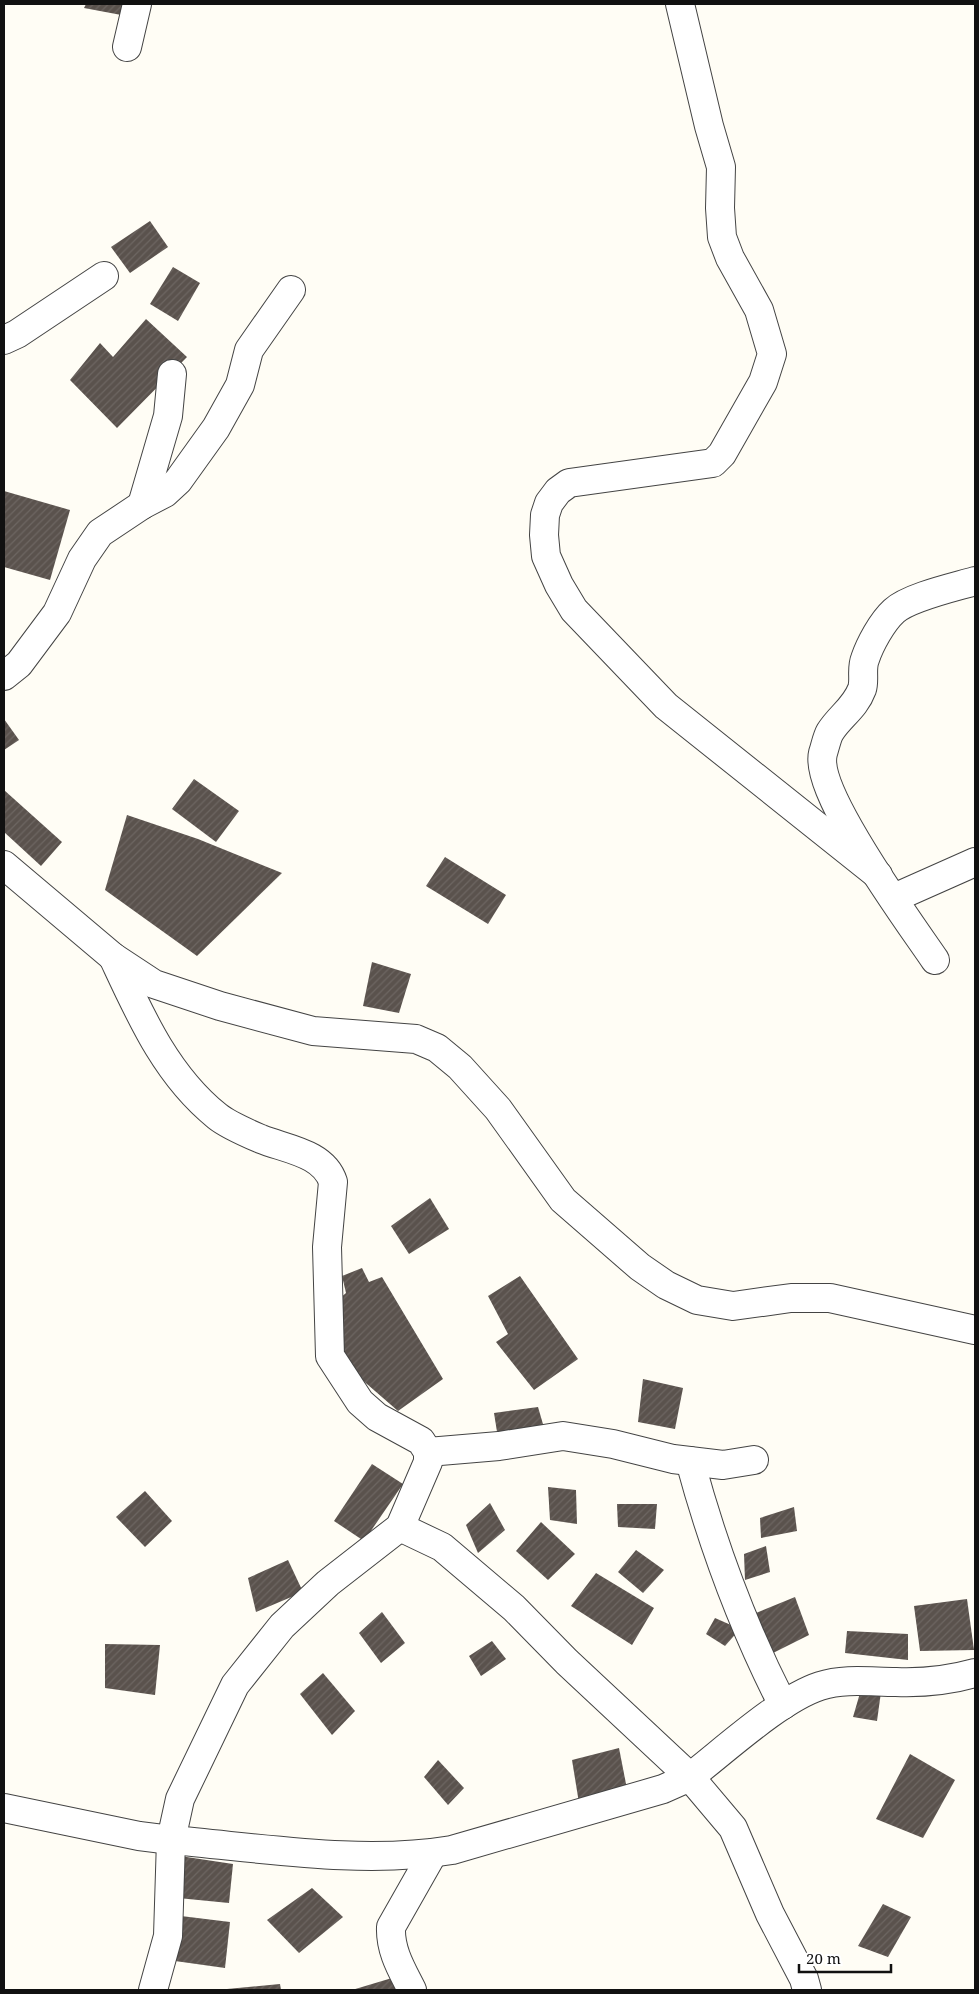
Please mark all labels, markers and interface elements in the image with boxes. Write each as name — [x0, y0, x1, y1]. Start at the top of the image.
scale bar — [799, 1942, 892, 1974]
text: 20 m — [806, 1948, 841, 1968]

